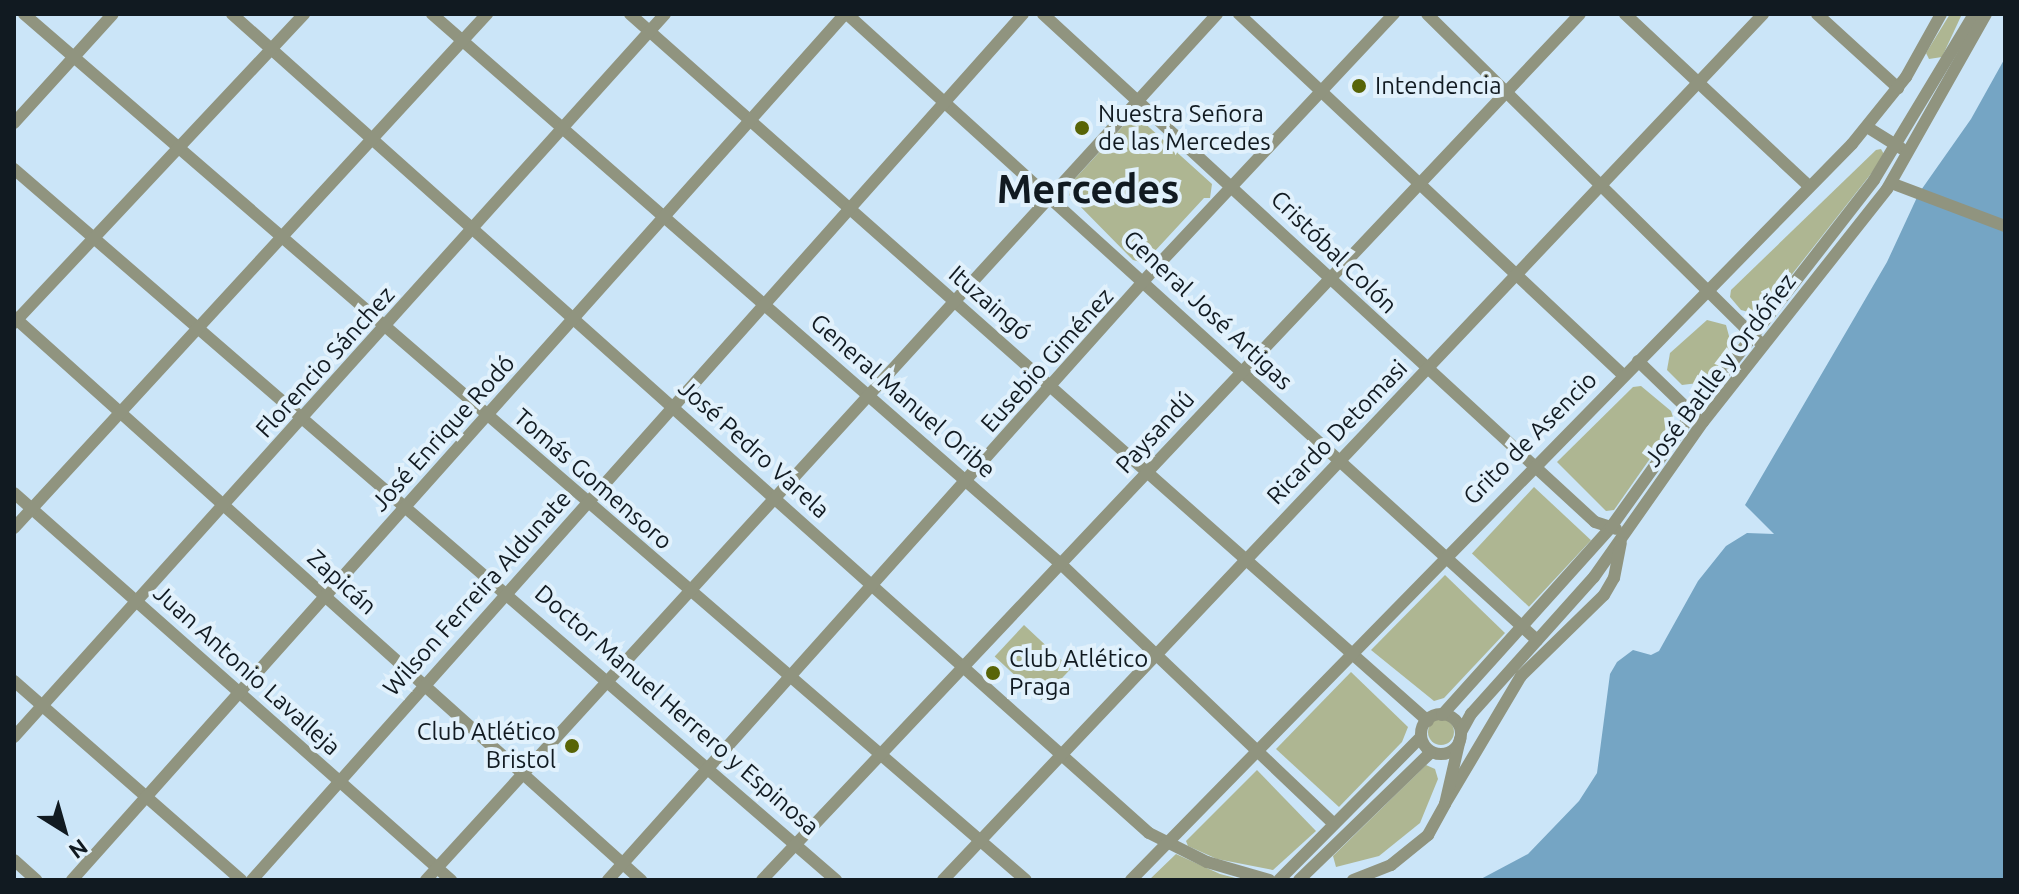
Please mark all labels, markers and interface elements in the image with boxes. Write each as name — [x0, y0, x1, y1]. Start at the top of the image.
place label: Intendencia — [1375, 72, 1502, 100]
marker: Intendencia — [1350, 77, 1368, 95]
place label: Nuestra Señora de las Mercedes — [1098, 100, 1271, 156]
marker: Nuestra Señora de las Mercedes — [1073, 119, 1091, 137]
district label: Mercedes — [997, 165, 1179, 213]
street label: Cristóbal Colón — [1265, 185, 1403, 319]
street label: General José Artigas — [1117, 224, 1299, 396]
street label: Ituzaingó — [943, 259, 1037, 347]
street label: José Batlle y Ordóñez — [1638, 268, 1802, 472]
street label: Florencio Sánchez — [250, 281, 400, 443]
street label: Eusebio Giménez — [975, 282, 1119, 438]
street label: General Manuel Oribe — [805, 308, 1001, 484]
street label: José Enrique Rodó — [365, 349, 521, 517]
street label: Ricardo Detomasi — [1261, 354, 1413, 510]
street label: Grito de Asencio — [1457, 365, 1603, 511]
street label: José Pedro Varela — [673, 374, 835, 524]
street label: Paysandú — [1110, 385, 1200, 479]
street label: Tomás Gomensoro — [508, 402, 678, 556]
street label: Wilson Ferreira Aldunate — [377, 484, 577, 702]
street label: Zapicán — [302, 544, 382, 620]
street label: Juan Antonio Lavalleja — [148, 579, 346, 761]
street label: Doctor Manuel Herrero y Espinosa — [529, 579, 825, 841]
place label: Club Atlético Praga — [1009, 645, 1148, 701]
marker: Club Atlético Praga — [984, 664, 1002, 682]
place label: Club Atlético Bristol — [417, 718, 556, 774]
marker: Club Atlético Bristol — [563, 737, 581, 755]
north arrow — [24, 790, 104, 870]
text: N — [65, 835, 93, 864]

